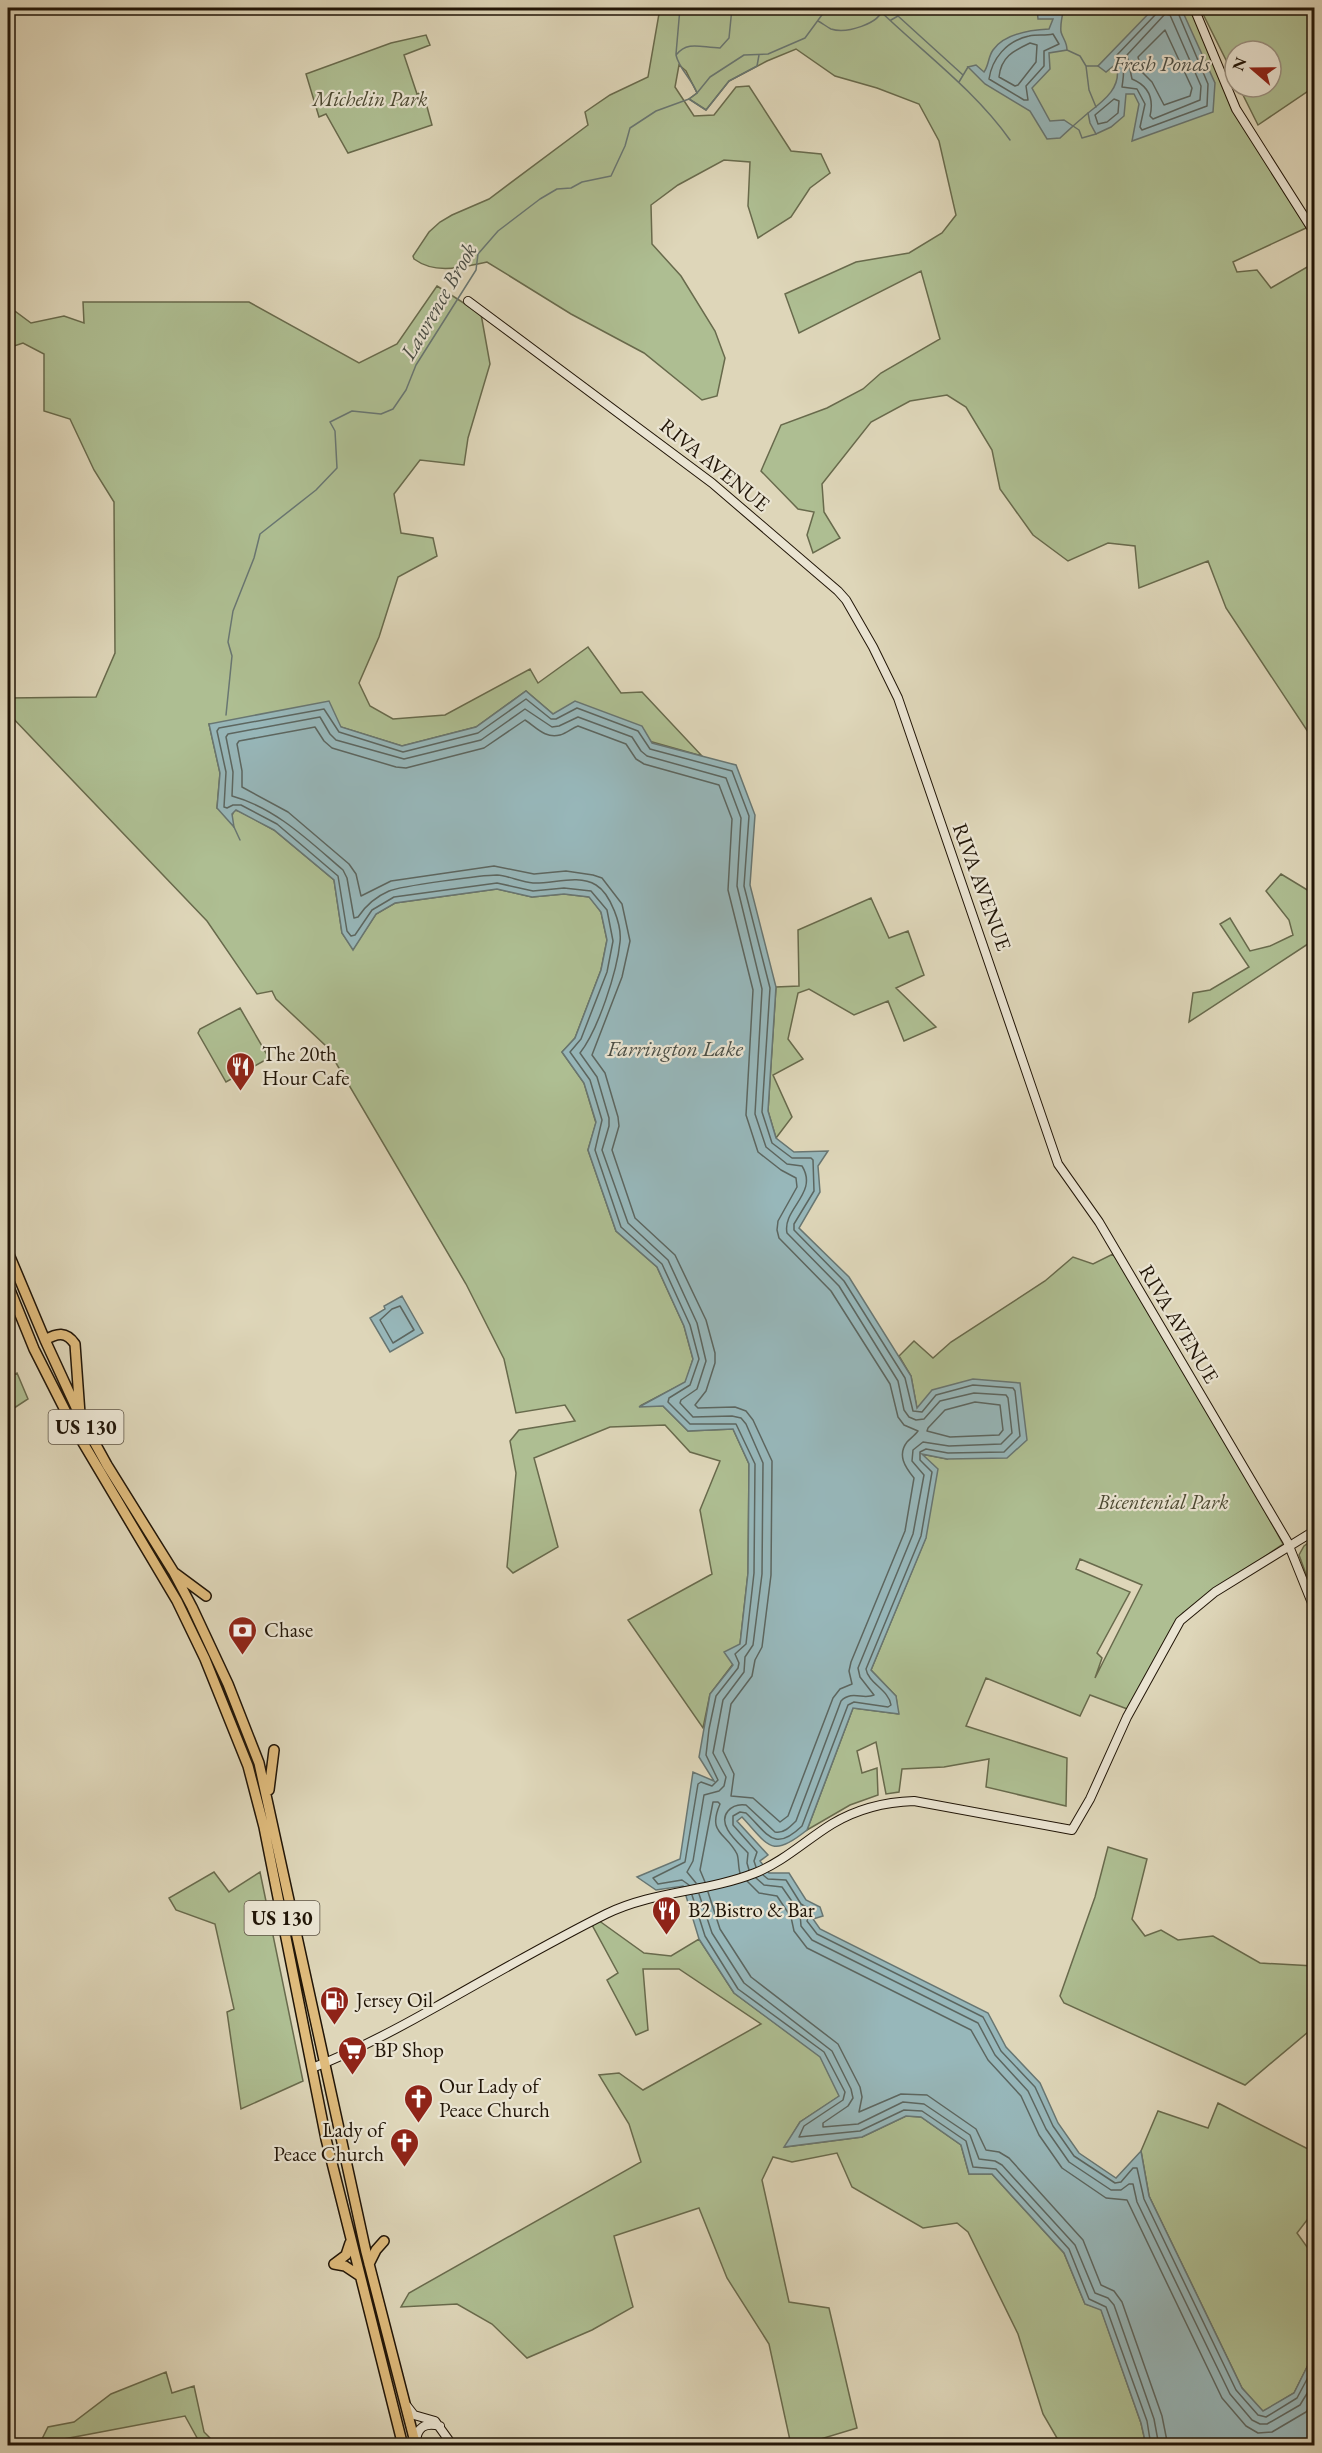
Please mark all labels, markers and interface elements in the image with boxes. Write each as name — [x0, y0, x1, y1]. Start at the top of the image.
north arrow — [1223, 39, 1283, 99]
water label: Fresh Ponds — [1111, 49, 1211, 78]
text: N — [1227, 54, 1251, 74]
park label: Michelin Park — [310, 85, 428, 112]
water label: Lawrence Brook — [393, 238, 484, 366]
street label: RIVA AVENUE — [655, 412, 776, 517]
street label: RIVA AVENUE — [947, 819, 1018, 954]
water label: Farrington Lake — [606, 1034, 743, 1063]
place label: The 20th Hour Cafe — [262, 1040, 349, 1091]
restaurant icon: The 20th Hour Cafe — [225, 1050, 257, 1092]
street label: RIVA AVENUE — [1133, 1259, 1226, 1388]
road number: US 130 — [48, 1410, 124, 1444]
park label: Bicentenial Park — [1096, 1488, 1229, 1515]
bank icon: Chase — [227, 1614, 259, 1656]
place label: Chase — [264, 1616, 313, 1643]
restaurant icon: B2 Bistro & Bar — [651, 1894, 683, 1936]
place label: B2 Bistro & Bar — [688, 1896, 815, 1923]
road number: US 130 — [244, 1901, 320, 1935]
fuel station icon: Jersey Oil — [319, 1984, 351, 2026]
place label: Jersey Oil — [354, 1986, 433, 2013]
supermarket icon: BP Shop — [337, 2034, 369, 2076]
place label: BP Shop — [374, 2036, 444, 2063]
place label: Our Lady of Peace Church — [439, 2072, 550, 2123]
church icon: Our Lady of Peace Church — [402, 2082, 434, 2124]
place label: Lady of Peace Church — [273, 2116, 386, 2167]
church icon: Lady of Peace Church — [389, 2126, 421, 2168]

